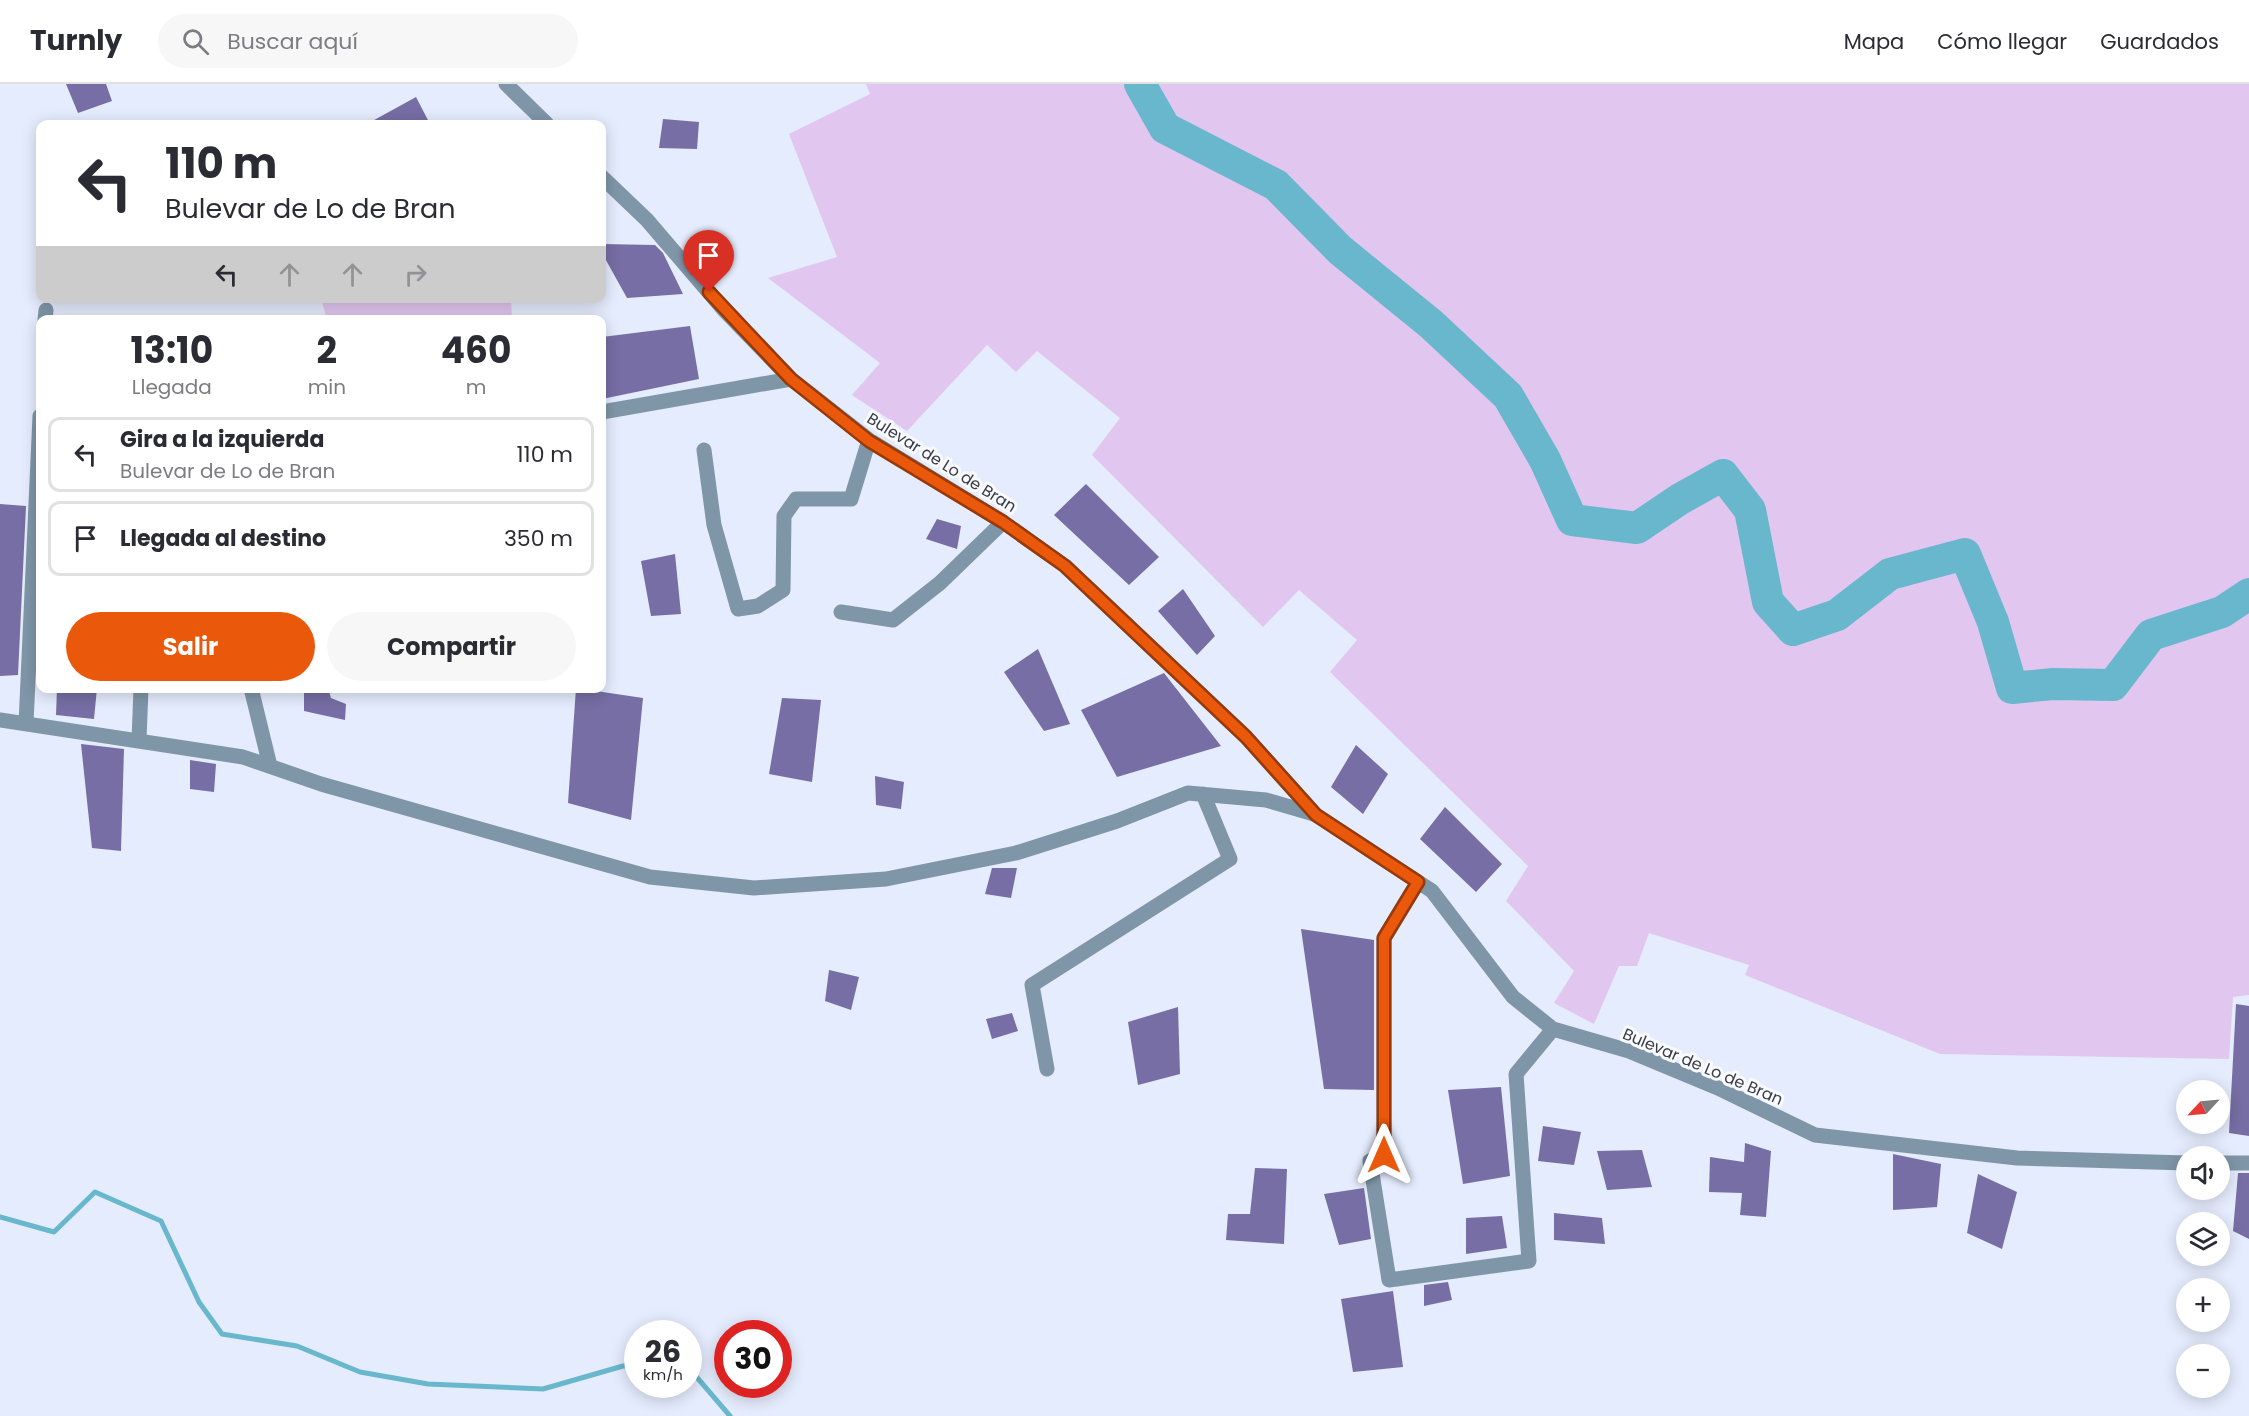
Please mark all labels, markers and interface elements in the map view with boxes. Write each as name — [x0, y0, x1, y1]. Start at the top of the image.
search box — [158, 14, 578, 68]
text: Turnly — [30, 21, 122, 60]
icon: search — [179, 25, 212, 58]
text: Buscar aquí — [227, 26, 358, 57]
text: Mapa — [1844, 27, 1904, 56]
text: Cómo llegar — [1937, 27, 2067, 56]
text: Guardados — [2100, 27, 2219, 56]
text: 110 m — [165, 134, 277, 193]
icon: left — [66, 144, 144, 222]
text: Bulevar de Lo de Bran — [165, 190, 456, 227]
pin — [683, 230, 734, 292]
icon: arrive — [692, 239, 725, 272]
icon: left — [210, 258, 243, 291]
icon: ahead — [273, 258, 306, 291]
icon: ahead — [336, 258, 369, 291]
icon: right — [399, 258, 432, 291]
text: 13:10 — [131, 325, 213, 376]
text: 2 — [317, 325, 337, 376]
text: 460 — [441, 325, 511, 376]
text: Llegada — [132, 373, 212, 401]
text: min — [308, 373, 346, 401]
text: m — [466, 373, 486, 401]
street label: Bulevar de Lo de Bran — [863, 407, 1021, 518]
text: Gira a la izquierda — [120, 424, 324, 455]
icon: left — [69, 438, 102, 471]
text: 110 m — [517, 439, 573, 470]
text: Bulevar de Lo de Bran — [120, 457, 335, 485]
icon: arrive — [69, 522, 102, 555]
text: Llegada al destino — [120, 523, 326, 554]
text: 350 m — [504, 523, 573, 554]
button: Salir — [66, 612, 315, 681]
button: Compartir — [327, 612, 576, 681]
street label: Bulevar de Lo de Bran — [1619, 1022, 1787, 1111]
north arrow — [2176, 1080, 2230, 1134]
map controls — [2176, 1080, 2230, 1398]
position arrow — [1352, 1123, 1416, 1187]
button: sound — [2176, 1146, 2230, 1200]
button: layers — [2176, 1212, 2230, 1266]
button: + — [2176, 1278, 2230, 1332]
speed limit sign: 30 — [714, 1320, 792, 1398]
text: 26 — [645, 1330, 681, 1373]
button: − — [2176, 1344, 2230, 1398]
text: km/h — [643, 1364, 683, 1385]

